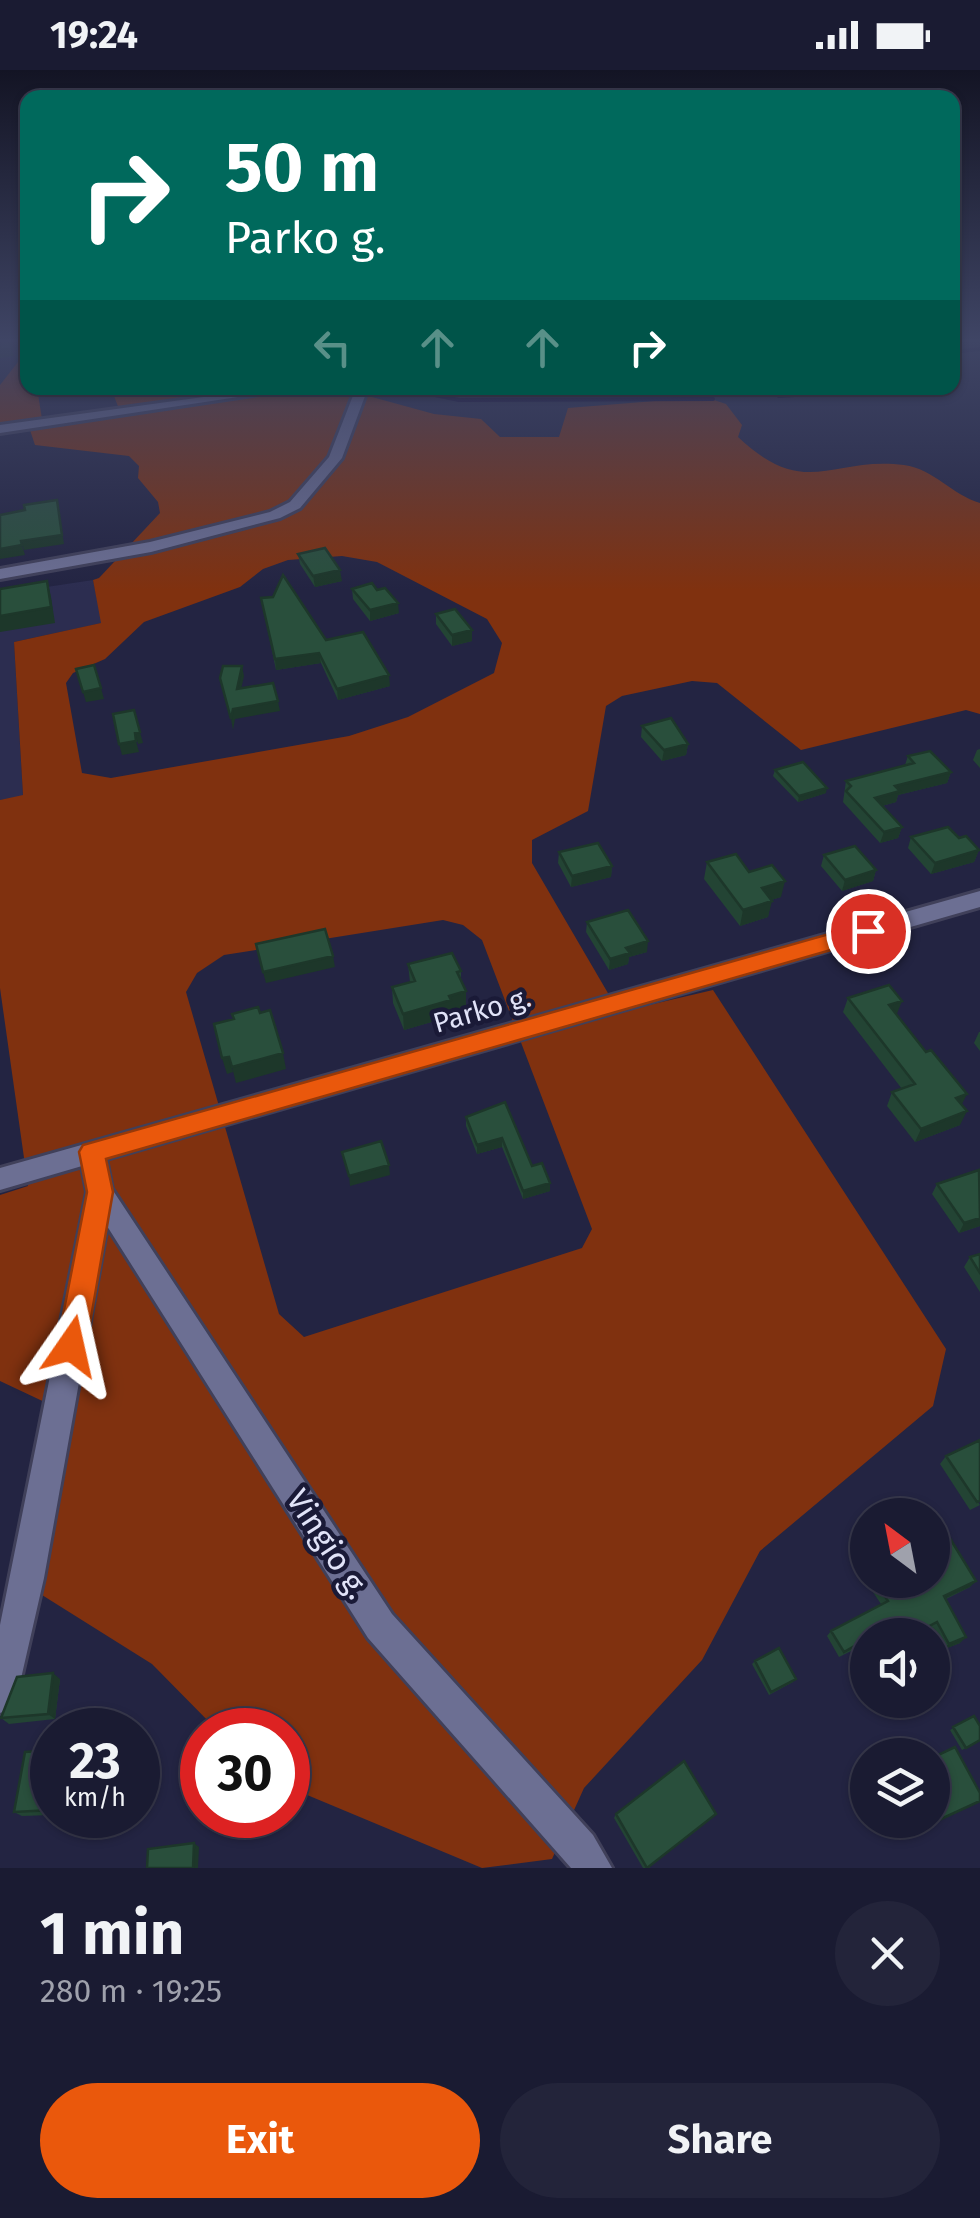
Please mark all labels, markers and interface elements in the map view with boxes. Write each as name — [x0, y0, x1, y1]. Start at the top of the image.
text: 19:24 — [50, 12, 138, 58]
text: 50 m — [225, 126, 379, 210]
icon: right — [60, 130, 190, 260]
text: Parko g. — [225, 211, 386, 265]
icon: left — [305, 320, 360, 375]
icon: ahead — [410, 320, 465, 375]
icon: ahead — [515, 320, 570, 375]
icon: right — [620, 320, 675, 375]
pin — [826, 889, 911, 974]
icon: arrive — [841, 904, 896, 959]
street label: Parko g. — [429, 980, 535, 1040]
position arrow — [19, 1294, 123, 1398]
street label: Vingio g. — [279, 1482, 377, 1606]
north arrow — [850, 1498, 950, 1598]
map controls — [850, 1498, 950, 1838]
button: sound — [850, 1618, 950, 1718]
speed limit sign: 30 — [180, 1708, 310, 1838]
text: 23 — [69, 1731, 121, 1791]
button: layers — [850, 1738, 950, 1838]
text: km/h — [64, 1783, 126, 1813]
text: 1 min — [40, 1898, 184, 1970]
button: close — [835, 1901, 940, 2006]
text: 280 m · 19:25 — [40, 1972, 222, 2010]
button: Exit — [40, 2083, 480, 2198]
button: Share — [500, 2083, 940, 2198]

